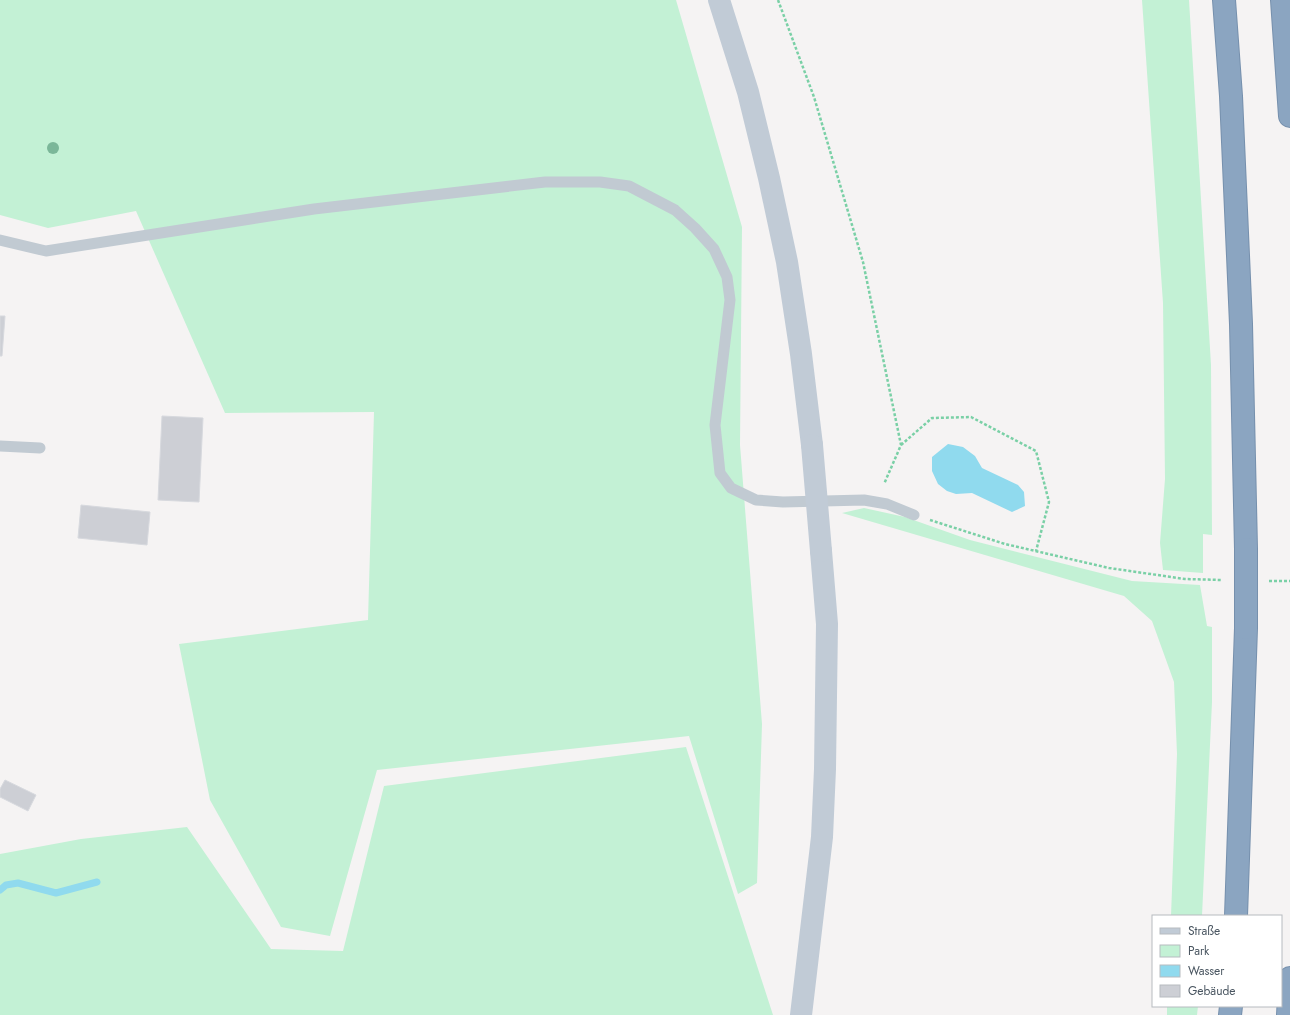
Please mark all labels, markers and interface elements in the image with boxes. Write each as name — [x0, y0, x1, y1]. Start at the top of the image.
legend — [1152, 915, 1282, 1007]
text: Straße — [1188, 922, 1220, 940]
text: Park — [1188, 942, 1210, 960]
text: Wasser — [1188, 962, 1225, 980]
text: Gebäude — [1188, 982, 1235, 1000]

